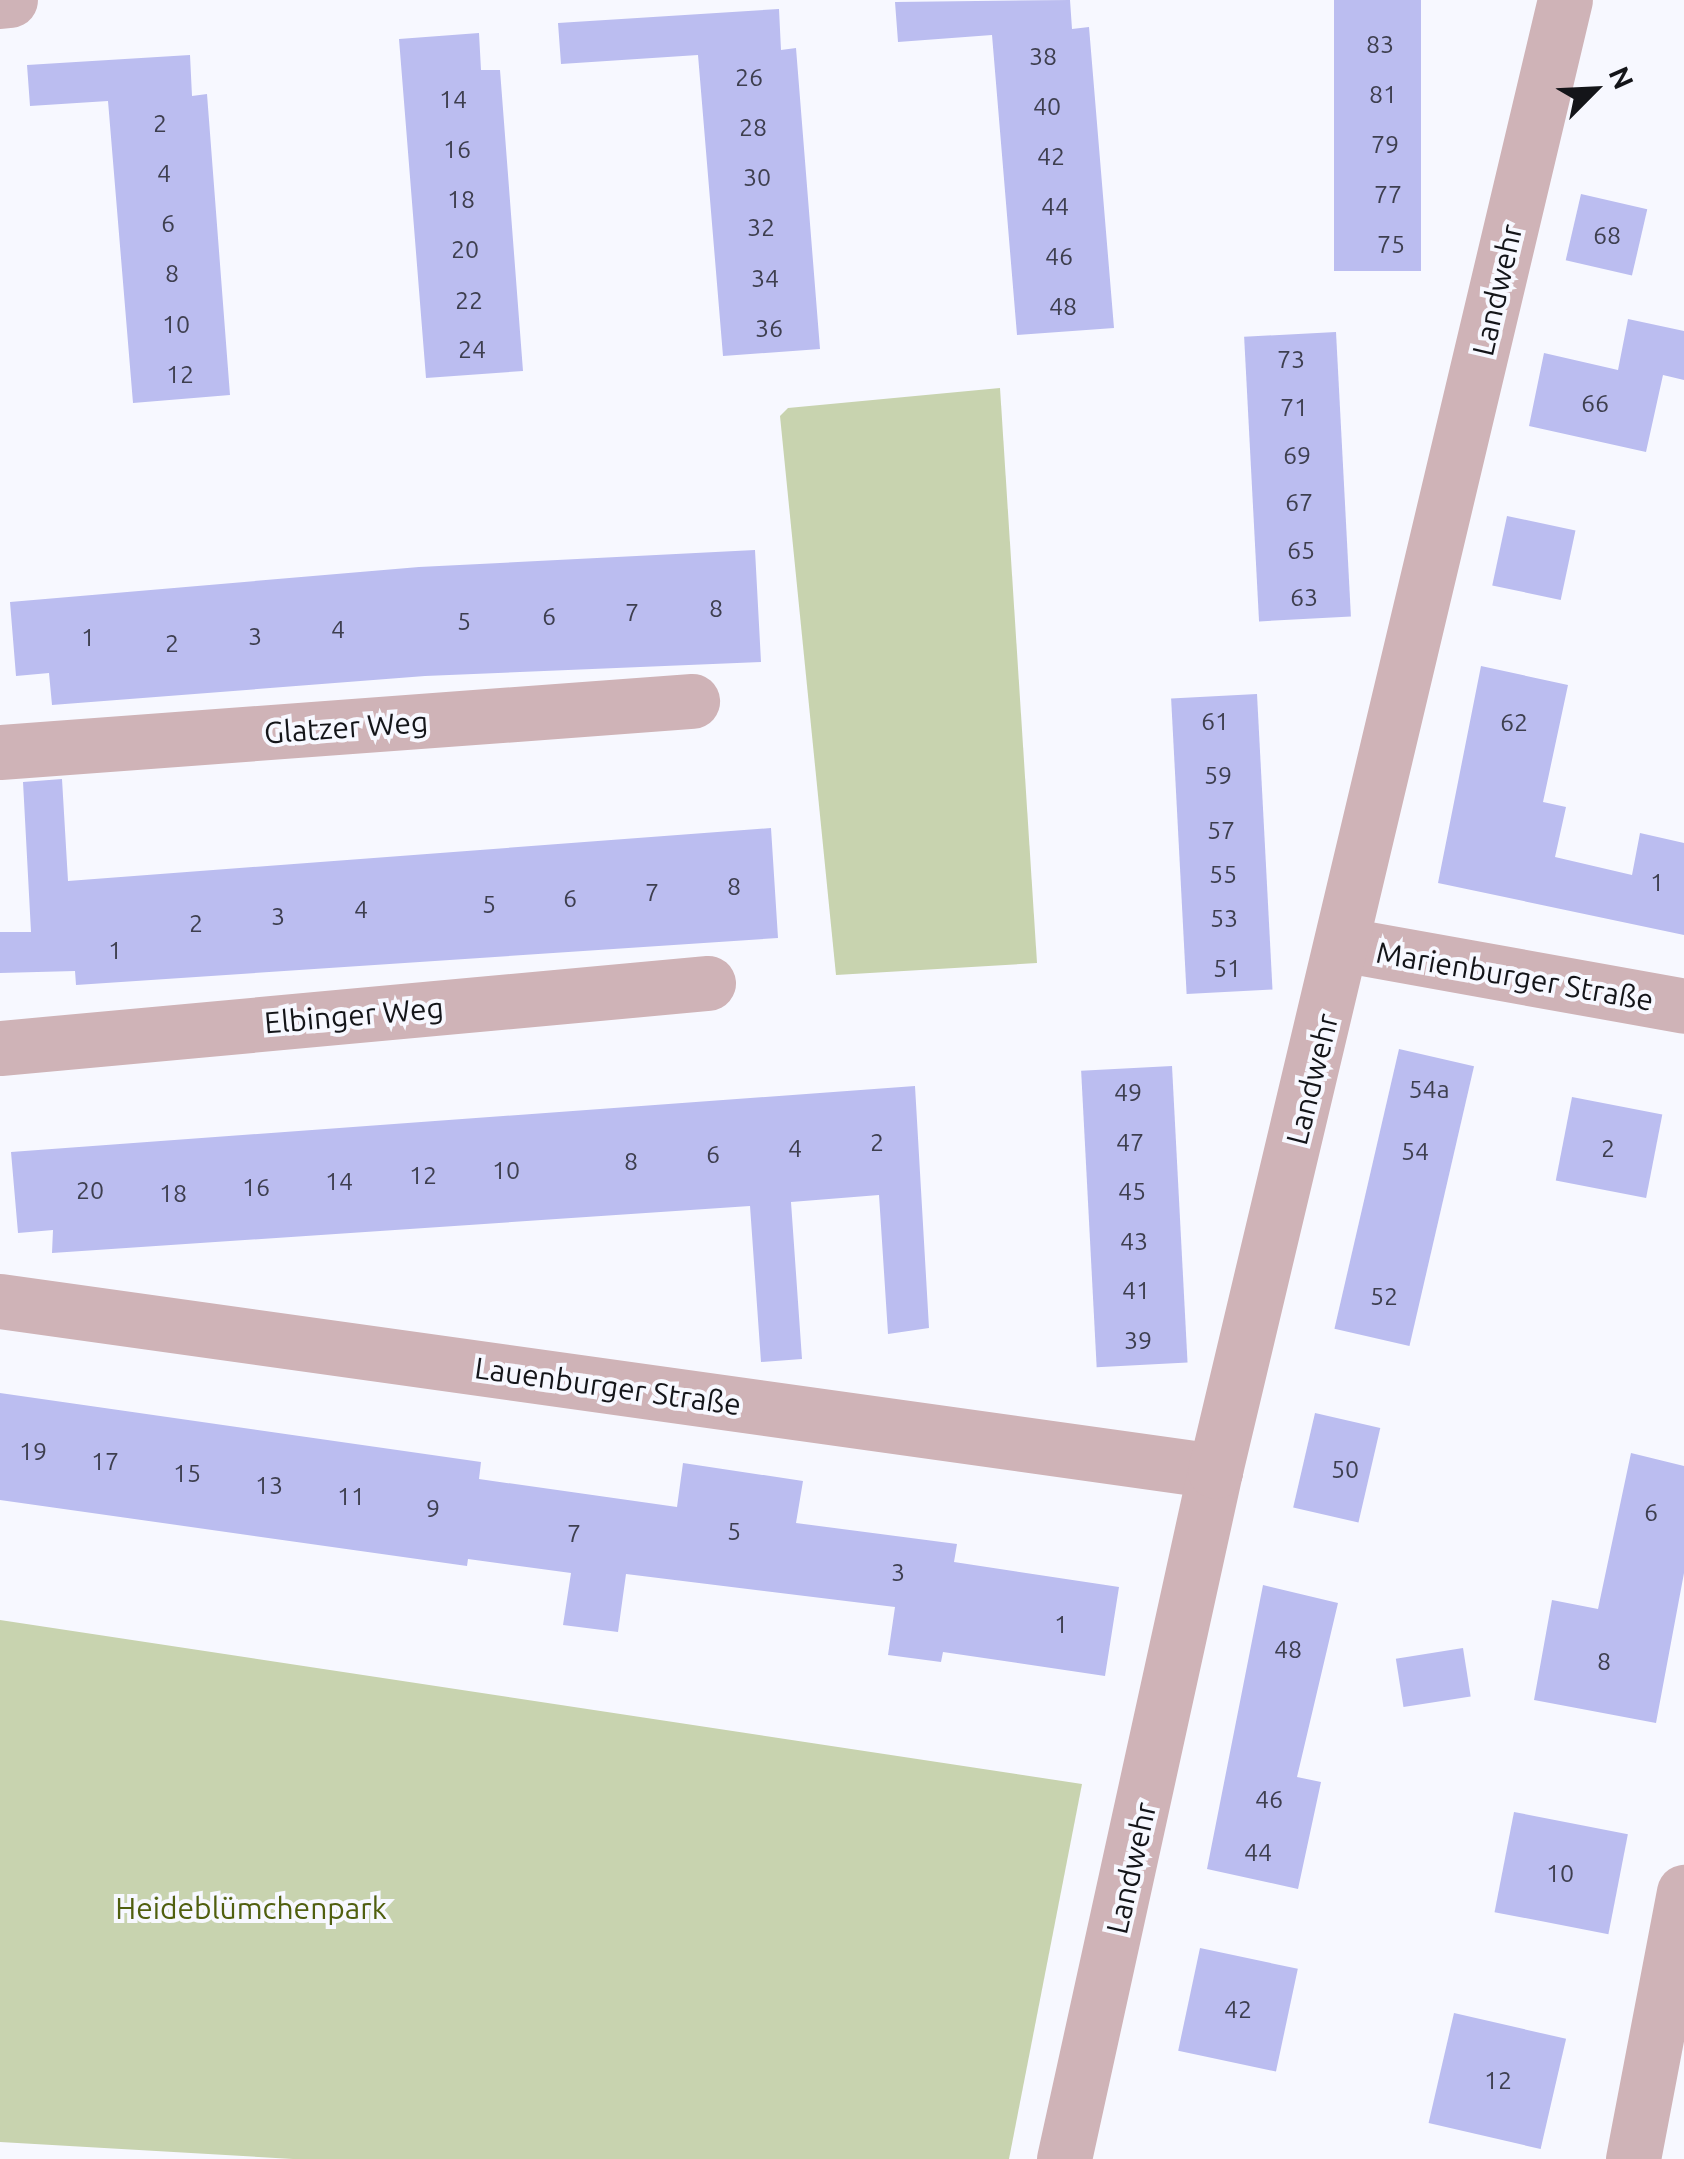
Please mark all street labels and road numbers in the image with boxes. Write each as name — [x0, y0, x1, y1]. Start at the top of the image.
street label: Landwehr — [1464, 221, 1530, 359]
street label: Glatzer Weg — [263, 703, 429, 751]
street label: Marienburger Straße — [1374, 934, 1656, 1018]
street label: Elbinger Weg — [263, 989, 445, 1041]
street label: Landwehr — [1278, 1010, 1346, 1148]
street label: Lauenburger Straße — [473, 1349, 743, 1423]
street label: Landwehr — [1098, 1799, 1164, 1937]

